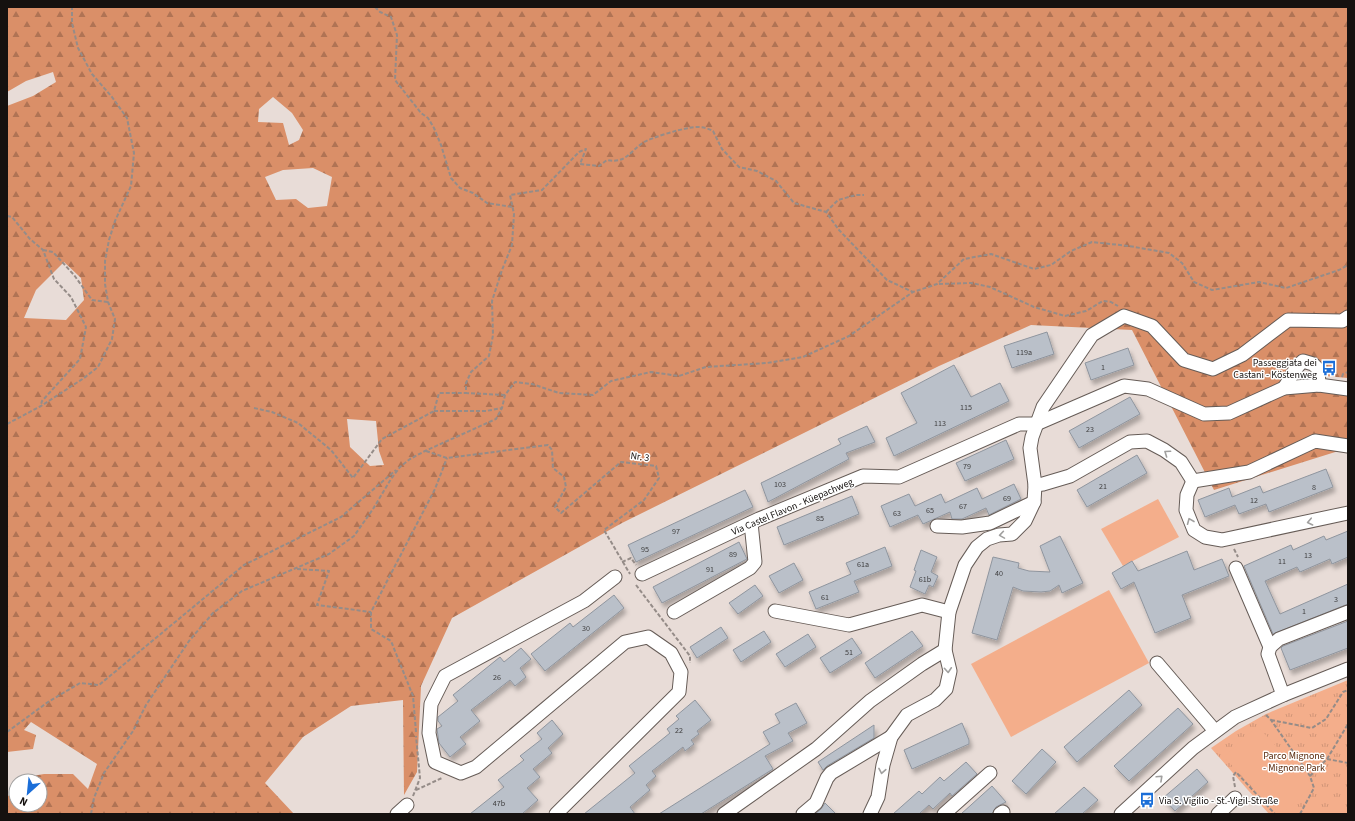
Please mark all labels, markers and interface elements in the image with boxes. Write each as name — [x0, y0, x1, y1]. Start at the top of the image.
house number: 119a — [1016, 347, 1032, 358]
place label: Passeggiata dei Castani - Köstenweg — [1233, 356, 1317, 382]
bus stop icon: Passeggiata dei Castani - Köstenweg — [1320, 359, 1338, 377]
house number: 1 — [1101, 362, 1105, 373]
house number: 115 — [960, 402, 972, 413]
house number: 113 — [934, 418, 946, 429]
house number: 23 — [1086, 424, 1094, 435]
street label: Nr. 3 — [630, 449, 650, 465]
one-way arrow — [1164, 450, 1171, 457]
house number: 79 — [963, 461, 971, 472]
street label: Via Castel Flavon - Küepachweg — [729, 475, 855, 539]
house number: 103 — [774, 479, 786, 490]
house number: 21 — [1099, 481, 1107, 492]
house number: 8 — [1312, 482, 1316, 493]
house number: 69 — [1003, 493, 1011, 504]
house number: 12 — [1250, 495, 1258, 506]
house number: 67 — [959, 501, 967, 512]
house number: 65 — [926, 505, 934, 516]
house number: 63 — [893, 508, 901, 519]
house number: 85 — [816, 513, 824, 524]
one-way arrow — [1187, 517, 1195, 524]
one-way arrow — [1307, 517, 1313, 525]
house number: 97 — [672, 526, 680, 537]
one-way arrow — [999, 530, 1005, 539]
house number: 95 — [641, 544, 649, 555]
house number: 89 — [729, 549, 737, 560]
house number: 13 — [1304, 550, 1312, 561]
house number: 11 — [1278, 556, 1286, 567]
house number: 61a — [857, 559, 869, 570]
house number: 91 — [706, 564, 714, 575]
house number: 40 — [995, 568, 1003, 579]
house number: 61b — [919, 574, 932, 585]
house number: 61 — [821, 592, 829, 603]
house number: 3 — [1334, 594, 1338, 605]
house number: 1 — [1302, 606, 1306, 617]
house number: 30 — [582, 623, 590, 634]
house number: 51 — [845, 647, 853, 658]
one-way arrow — [944, 667, 953, 673]
house number: 26 — [493, 672, 501, 683]
house number: 22 — [675, 725, 683, 736]
park label: Parco Mignone - Mignone Park — [1263, 749, 1325, 775]
one-way arrow — [878, 768, 887, 774]
north arrow — [8, 773, 48, 813]
one-way arrow — [1156, 776, 1163, 783]
bus stop icon: Via S. Vigilio - St.-Vigil-Straße — [1138, 791, 1156, 809]
text: N — [17, 793, 30, 810]
place label: Via S. Vigilio - St.-Vigil-Straße — [1159, 794, 1278, 808]
house number: 47b — [493, 798, 506, 809]

